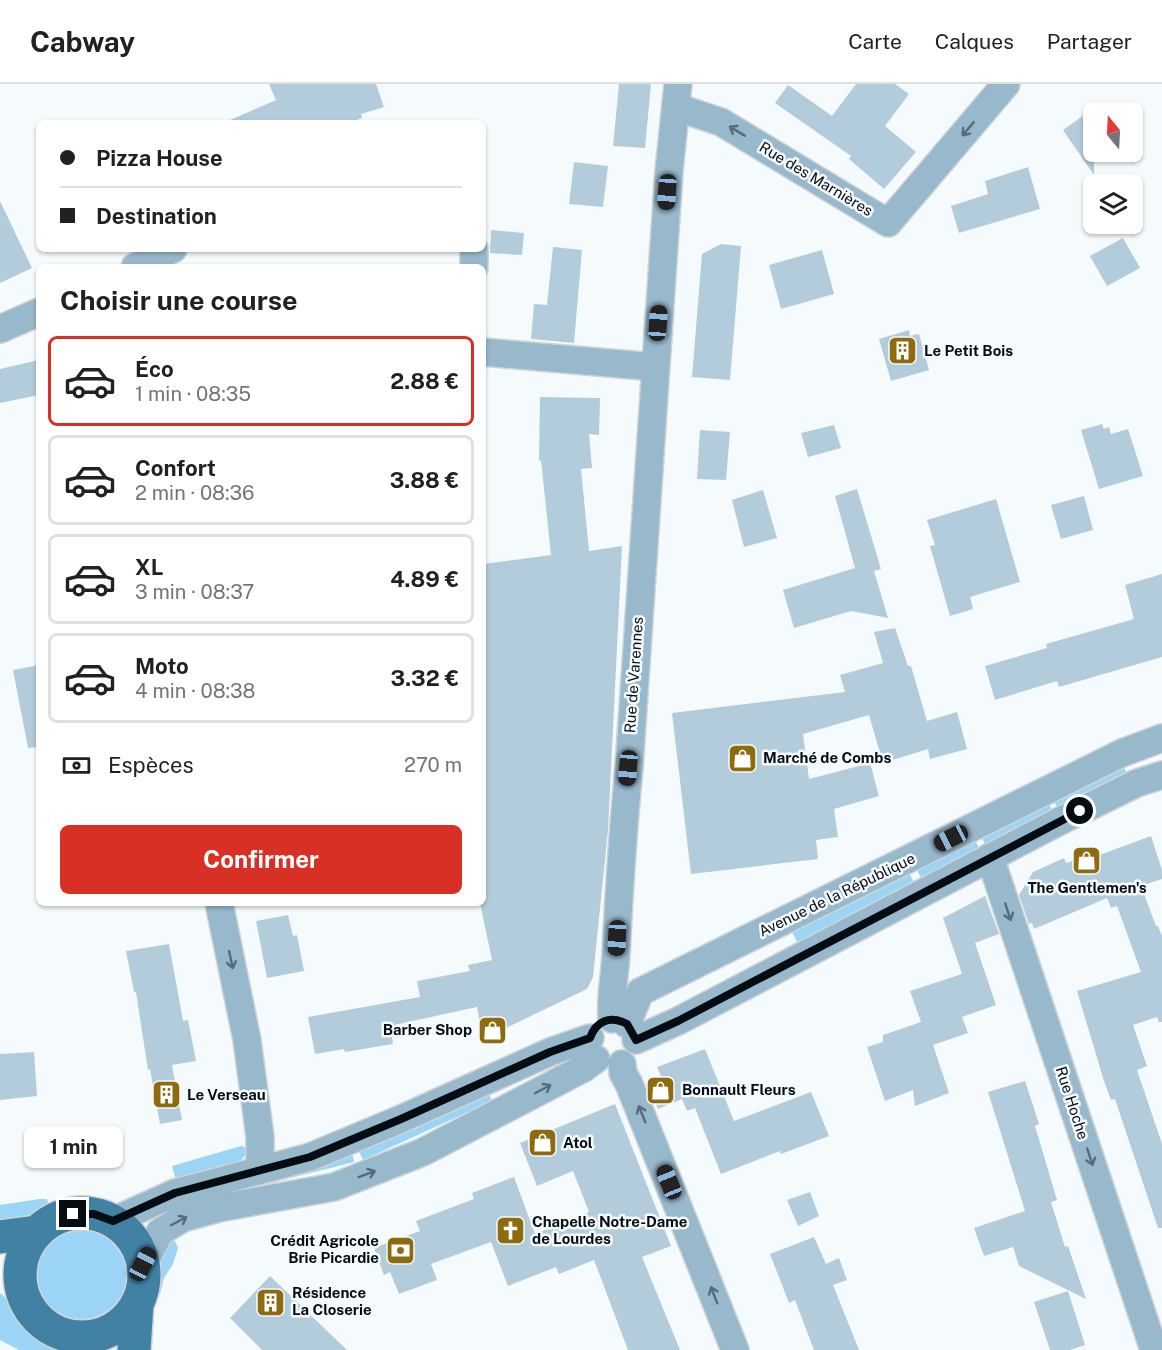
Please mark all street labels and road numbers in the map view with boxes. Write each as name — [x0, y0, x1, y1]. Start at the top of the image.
street label: Rue des Marnières — [757, 138, 876, 219]
street label: Rue de Varennes — [621, 616, 646, 734]
street label: Avenue de la République — [756, 849, 918, 940]
street label: Rue Hoche — [1053, 1064, 1092, 1142]

